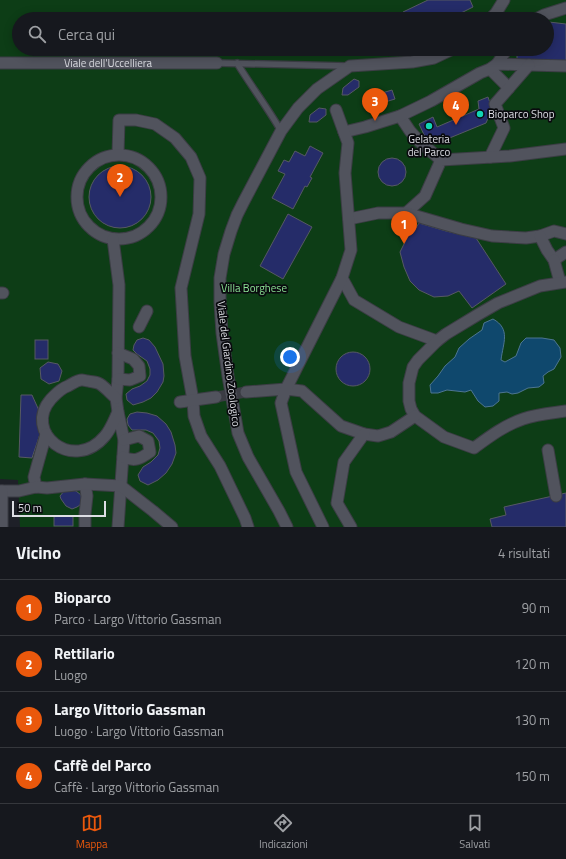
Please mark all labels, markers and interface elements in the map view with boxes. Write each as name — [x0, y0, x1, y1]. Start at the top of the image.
search box — [12, 12, 554, 56]
icon: search — [26, 23, 48, 45]
text: Cerca qui — [58, 23, 115, 46]
street label: Viale dell'Uccelliera — [64, 55, 153, 71]
pin: 3 — [362, 88, 388, 121]
pin: 4 — [443, 92, 469, 125]
place label: Bioparco Shop — [488, 106, 555, 122]
marker: Bioparco Shop — [475, 109, 485, 119]
marker: Gelateria del Parco — [424, 121, 434, 131]
place label: Gelateria del Parco — [408, 131, 450, 160]
pin: 2 — [107, 164, 133, 197]
pin: 1 — [391, 211, 417, 244]
park label: Villa Borghese — [221, 280, 287, 296]
street label: Viale del Giardino Zoologico — [213, 300, 245, 428]
your location — [280, 347, 300, 367]
scale bar — [12, 499, 106, 518]
text: 50 m — [18, 500, 42, 516]
text: Vicino — [16, 540, 61, 566]
text: 4 risultati — [498, 543, 550, 563]
text: Bioparco — [54, 586, 111, 609]
text: 1 — [25, 598, 33, 618]
text: 90 m — [522, 598, 550, 618]
text: Parco · Largo Vittorio Gassman — [54, 609, 222, 629]
text: Rettilario — [54, 642, 115, 665]
text: 2 — [25, 654, 33, 674]
text: 120 m — [514, 654, 550, 674]
text: Luogo — [54, 665, 87, 685]
text: Largo Vittorio Gassman — [54, 698, 206, 721]
text: 3 — [25, 710, 33, 730]
text: 130 m — [514, 710, 550, 730]
text: Luogo · Largo Vittorio Gassman — [54, 721, 224, 741]
text: Caffè del Parco — [54, 754, 151, 777]
text: 4 — [25, 766, 33, 786]
text: 150 m — [514, 766, 550, 786]
text: Caffè · Largo Vittorio Gassman — [54, 777, 219, 797]
tab: Mappa — [76, 812, 108, 852]
tab: Indicazioni — [259, 812, 308, 852]
tab: Salvati — [459, 812, 490, 852]

